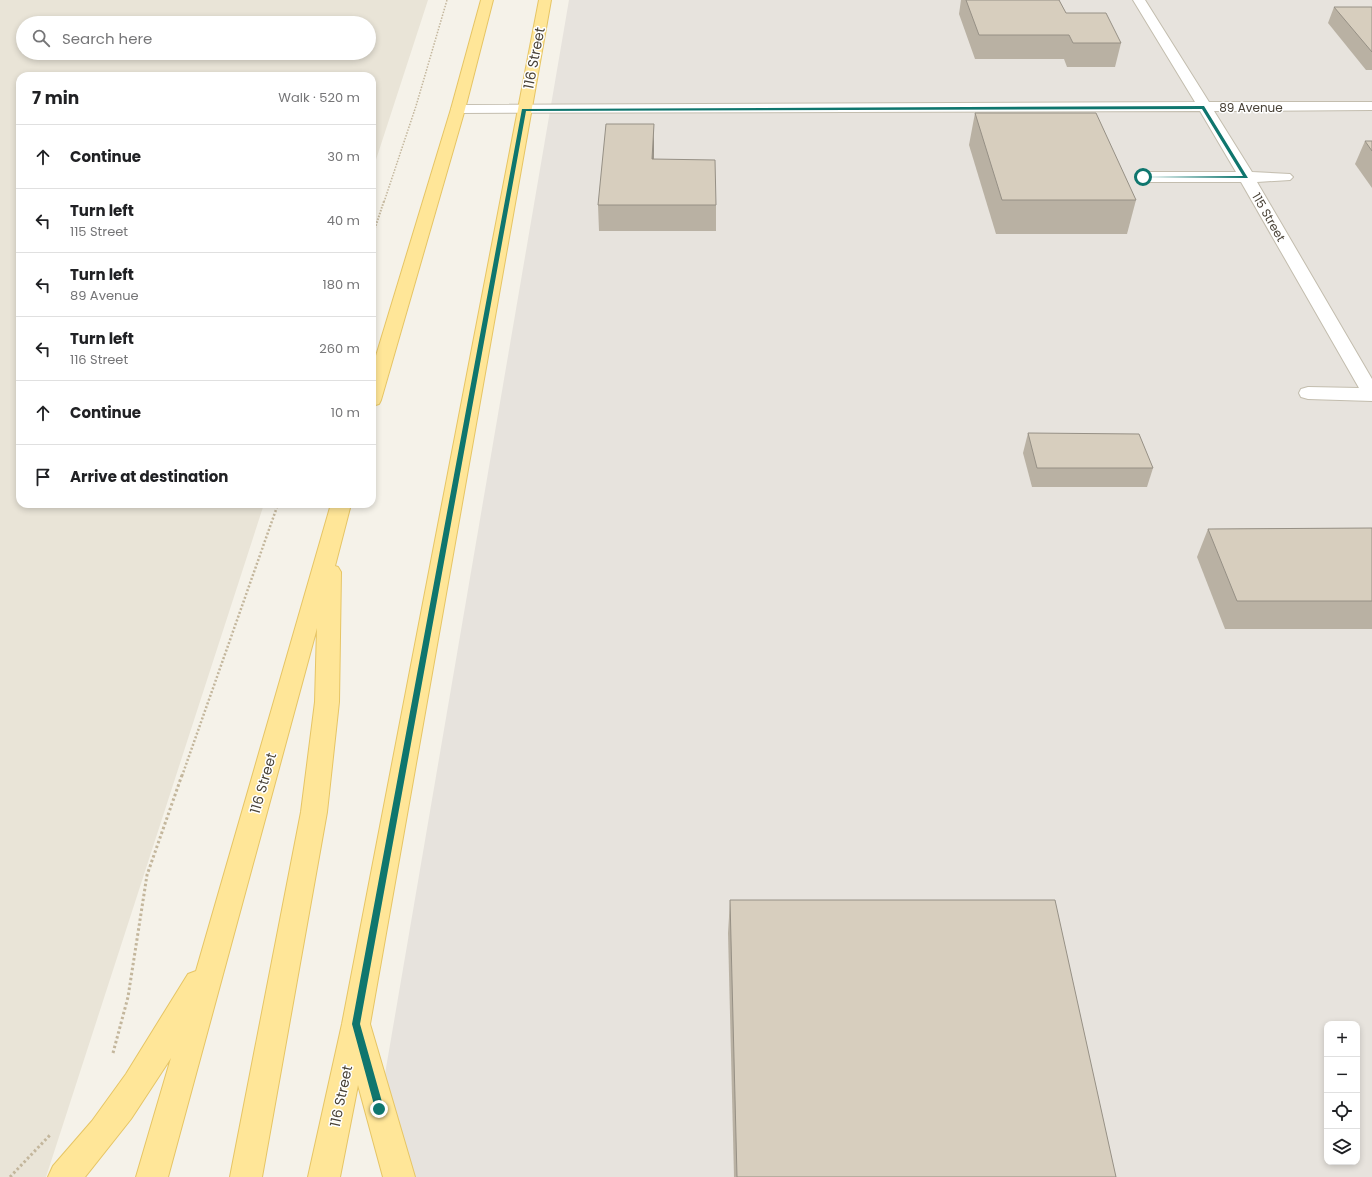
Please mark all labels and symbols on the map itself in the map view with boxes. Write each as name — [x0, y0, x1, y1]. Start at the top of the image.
street label: 116 Street — [518, 25, 550, 91]
street label: 89 Avenue — [1219, 99, 1283, 116]
route start — [1134, 168, 1152, 186]
street label: 115 Street — [1248, 190, 1290, 244]
street label: 116 Street — [245, 750, 281, 816]
street label: 116 Street — [325, 1063, 357, 1129]
route end — [370, 1100, 388, 1118]

